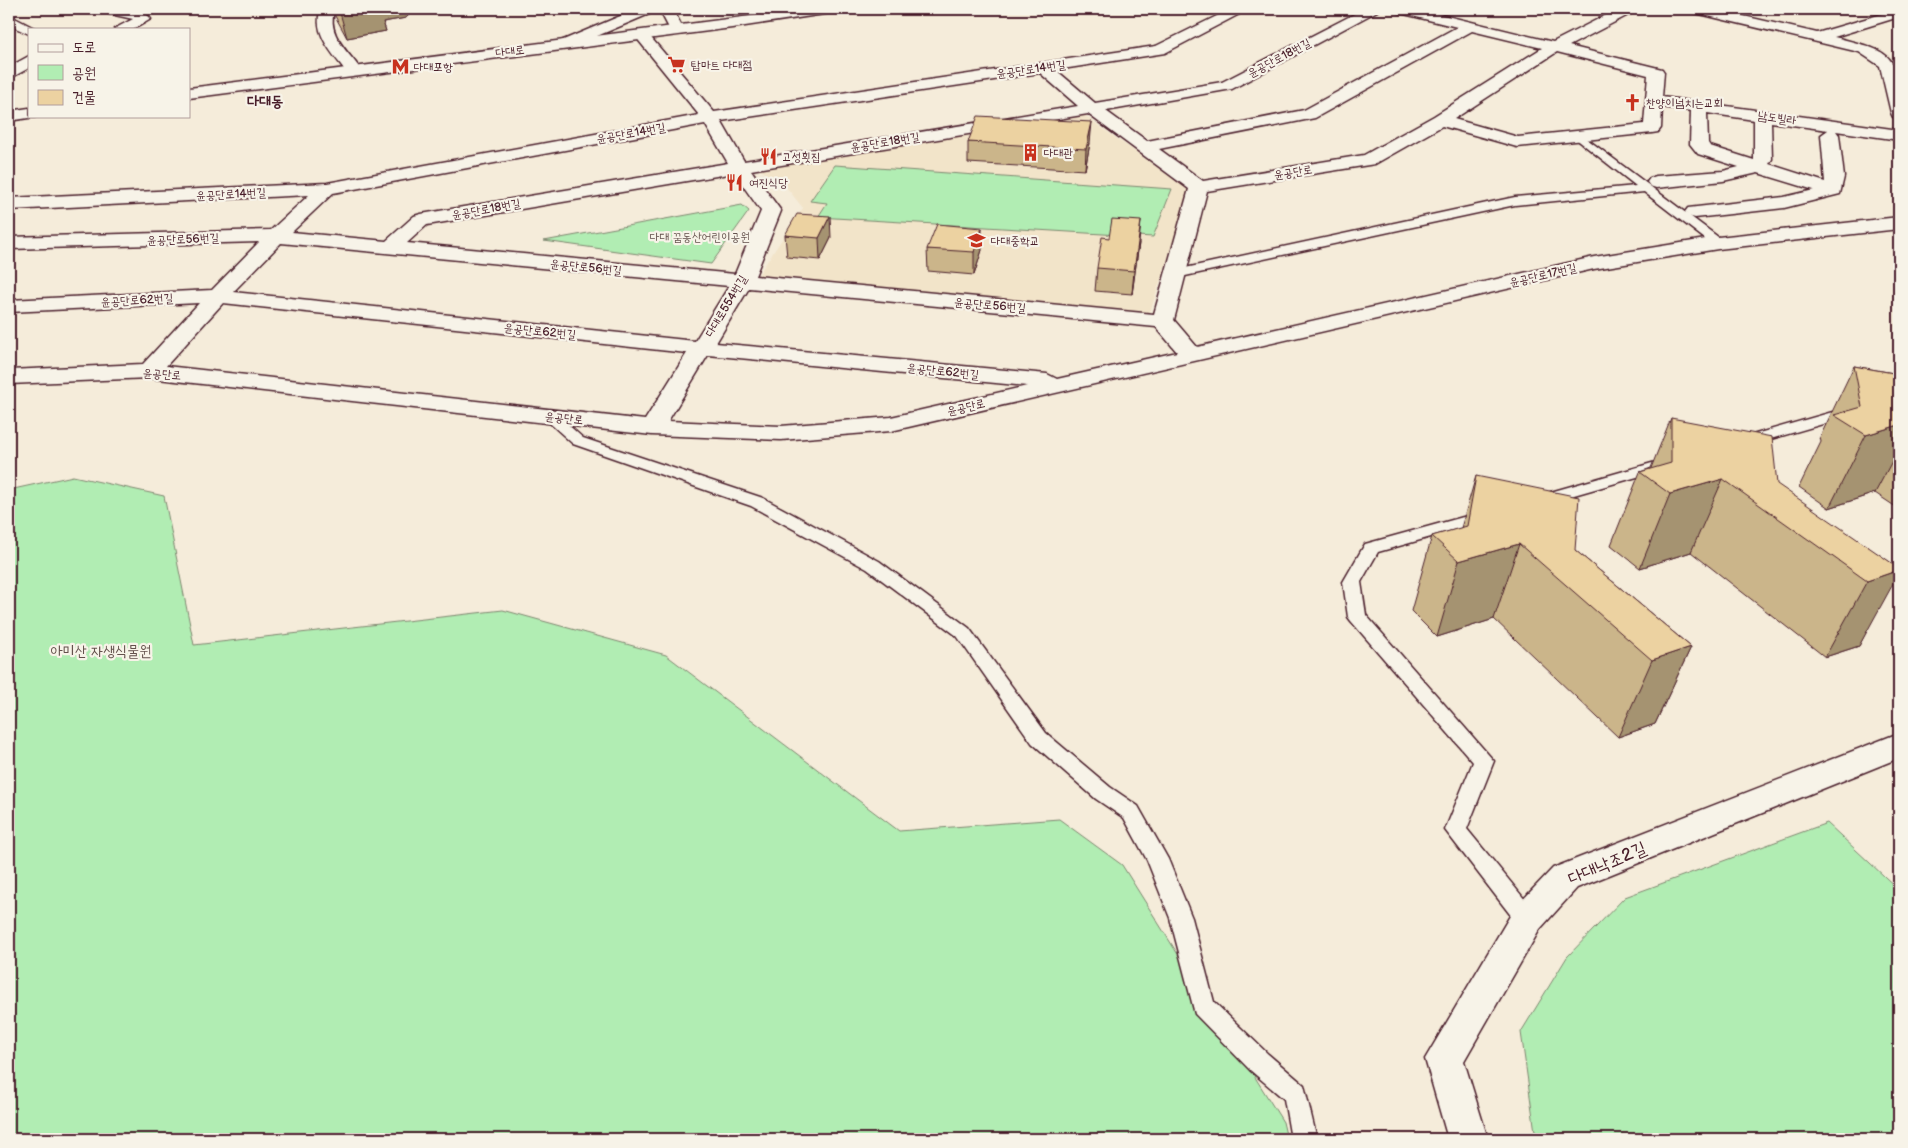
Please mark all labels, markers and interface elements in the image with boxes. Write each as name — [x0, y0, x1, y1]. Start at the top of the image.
legend — [28, 28, 190, 118]
street label: 윤공단로18번길 — [1245, 35, 1314, 81]
text: 도로 — [72, 38, 96, 57]
street label: 다대로 — [495, 42, 525, 61]
supermarket icon: 탑마트 다대점 — [667, 55, 687, 75]
metro station icon: 다대포항 — [390, 57, 410, 77]
street label: 윤공단로14번길 — [995, 57, 1067, 82]
place label: 탑마트 다대점 — [691, 58, 752, 73]
place label: 다대포항 — [414, 60, 453, 75]
text: 공원 — [72, 64, 96, 83]
text: 건물 — [72, 88, 96, 107]
district label: 다대동 — [247, 92, 283, 111]
church icon: 찬양이넘치는교회 — [1622, 93, 1642, 113]
place label: 찬양이넘치는교회 — [1646, 96, 1723, 111]
street label: 남도빌라 — [1757, 108, 1797, 129]
street label: 윤공단로14번길 — [595, 120, 667, 147]
street label: 윤공단로18번길 — [850, 130, 921, 155]
building icon: 다대관 — [1020, 143, 1040, 163]
place label: 다대관 — [1044, 146, 1073, 161]
restaurant icon: 고성횟집 — [758, 147, 778, 167]
place label: 고성횟집 — [782, 150, 821, 165]
street label: 윤공단로 — [1273, 162, 1313, 183]
restaurant icon: 여진식당 — [725, 173, 745, 193]
place label: 여진식당 — [749, 176, 788, 191]
street label: 윤공단로14번길 — [196, 185, 267, 204]
street label: 윤공단로18번길 — [451, 196, 522, 223]
park label: 다대 꿈동산어린이공원 — [650, 230, 750, 245]
street label: 윤공단로56번길 — [147, 231, 220, 248]
school or university icon: 다대중학교 — [967, 231, 987, 251]
place label: 다대중학교 — [991, 234, 1039, 249]
street label: 윤공단로56번길 — [549, 256, 623, 279]
street label: 윤공단로17번길 — [1508, 260, 1578, 290]
street label: 다대로554번길 — [702, 272, 751, 340]
street label: 윤공단로62번길 — [101, 291, 174, 310]
street label: 윤공단로56번길 — [953, 295, 1027, 316]
street label: 윤공단로62번길 — [503, 320, 577, 343]
street label: 윤공단로62번길 — [906, 360, 980, 383]
street label: 윤공단로 — [142, 366, 182, 383]
street label: 윤공단로 — [946, 396, 987, 419]
street label: 윤공단로 — [544, 409, 584, 428]
park label: 아미산 자생식물원 — [51, 642, 151, 661]
street label: 다대낙조2길 — [1565, 837, 1650, 889]

